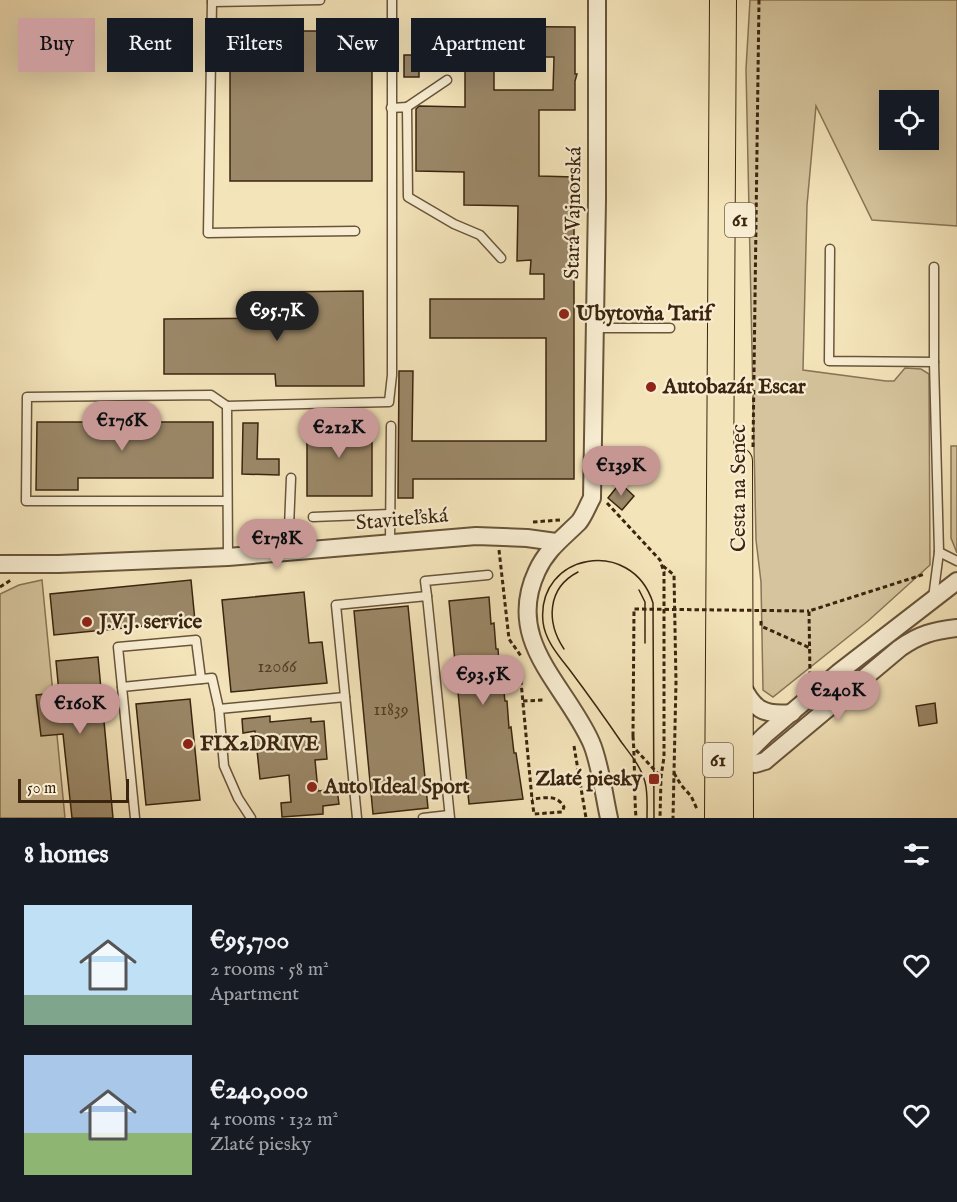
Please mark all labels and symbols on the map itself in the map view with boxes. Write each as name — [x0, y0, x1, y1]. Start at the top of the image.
street label: Stará Vajnorská — [559, 145, 589, 280]
road number: 61 — [725, 203, 755, 237]
pin: €95.7K — [228, 291, 326, 342]
place label: Ubytovňa Tarif — [575, 301, 715, 328]
marker: Ubytovňa Tarif — [557, 307, 571, 321]
place label: Autobazár Escar — [662, 374, 806, 401]
marker: Autobazár Escar — [644, 380, 658, 394]
pin: €176K — [80, 401, 164, 452]
pin: €212K — [297, 408, 381, 459]
street label: Cesta na Senec — [726, 424, 753, 552]
pin: €139K — [579, 446, 663, 497]
street label: Staviteľská — [355, 502, 450, 537]
pin: €178K — [235, 519, 319, 570]
place label: J.V.J. service — [96, 609, 202, 636]
marker: J.V.J. service — [80, 615, 94, 629]
pin: €93.5K — [434, 655, 532, 706]
house number: 12066 — [257, 656, 297, 679]
pin: €240K — [796, 671, 880, 722]
pin: €160K — [38, 684, 122, 735]
house number: 11839 — [373, 699, 409, 722]
place label: FIX2DRIVE — [200, 731, 319, 758]
marker: FIX2DRIVE — [181, 737, 195, 751]
road number: 61 — [703, 743, 733, 777]
place label: Zlaté piesky — [536, 766, 643, 793]
marker: Zlaté piesky — [647, 772, 661, 786]
place label: Auto Ideal Sport — [323, 774, 470, 801]
scale bar — [18, 776, 129, 804]
marker: Auto Ideal Sport — [305, 780, 319, 794]

